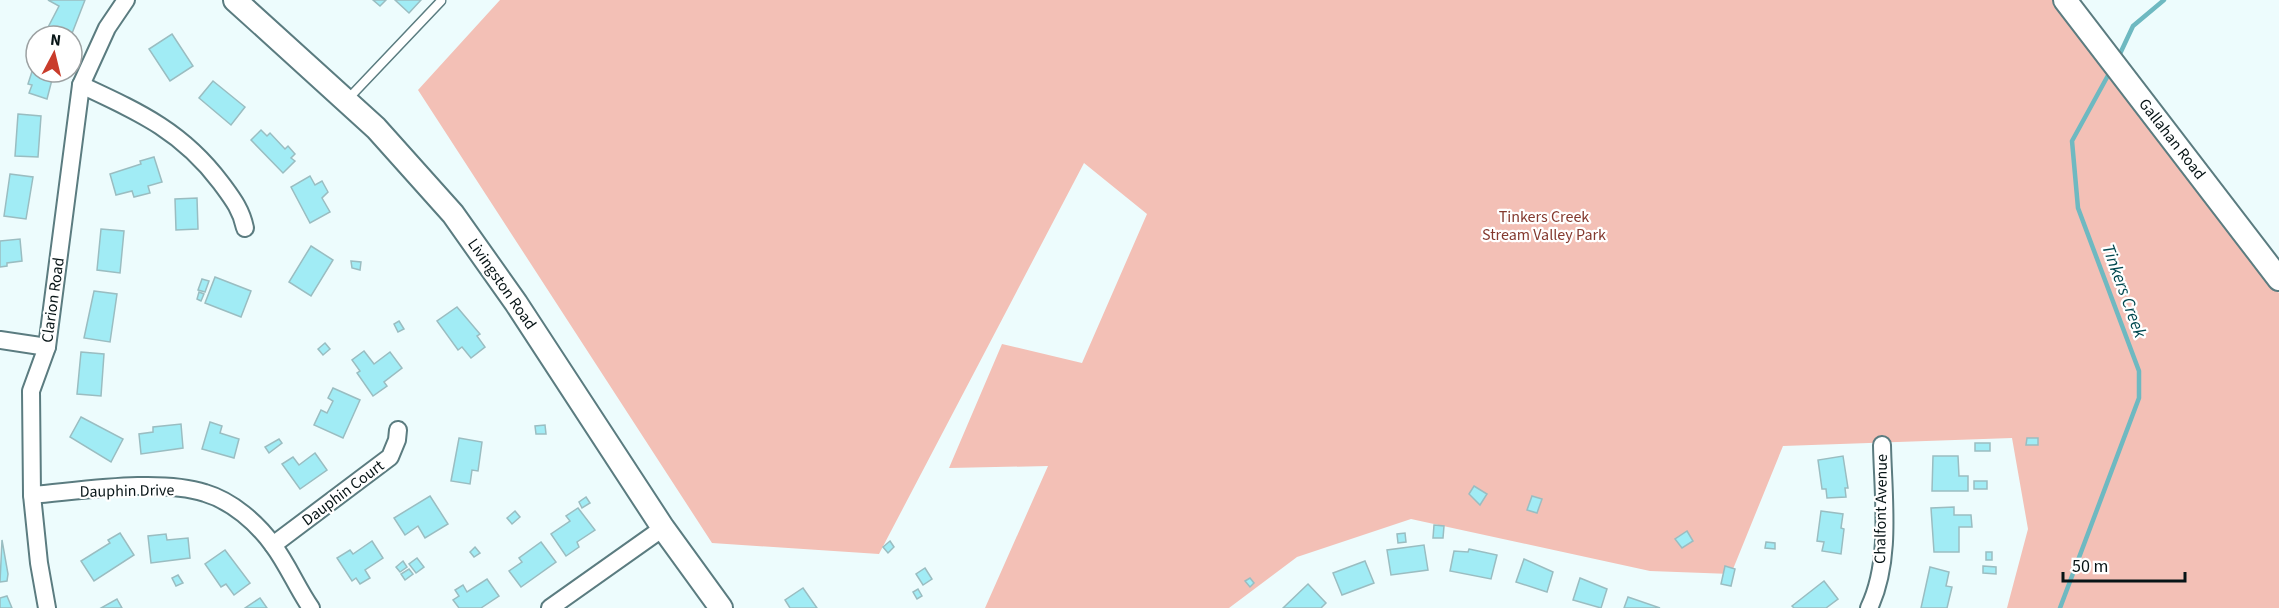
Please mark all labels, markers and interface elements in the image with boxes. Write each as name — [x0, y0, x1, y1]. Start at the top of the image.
north arrow — [24, 24, 84, 84]
text: N — [49, 29, 62, 52]
street label: Gallahan Road — [2133, 94, 2211, 184]
park label: Tinkers Creek Stream Valley Park — [1482, 206, 1606, 246]
street label: Livingston Road — [462, 234, 542, 334]
water label: Tinkers Creek — [2095, 240, 2153, 342]
street label: Clarion Road — [36, 256, 70, 344]
street label: Chalfont Avenue — [1869, 454, 1893, 564]
street label: Dauphin Court — [297, 455, 389, 531]
street label: Dauphin Drive — [79, 479, 175, 503]
scale bar — [2063, 545, 2184, 583]
text: 50 m — [2072, 554, 2108, 579]

